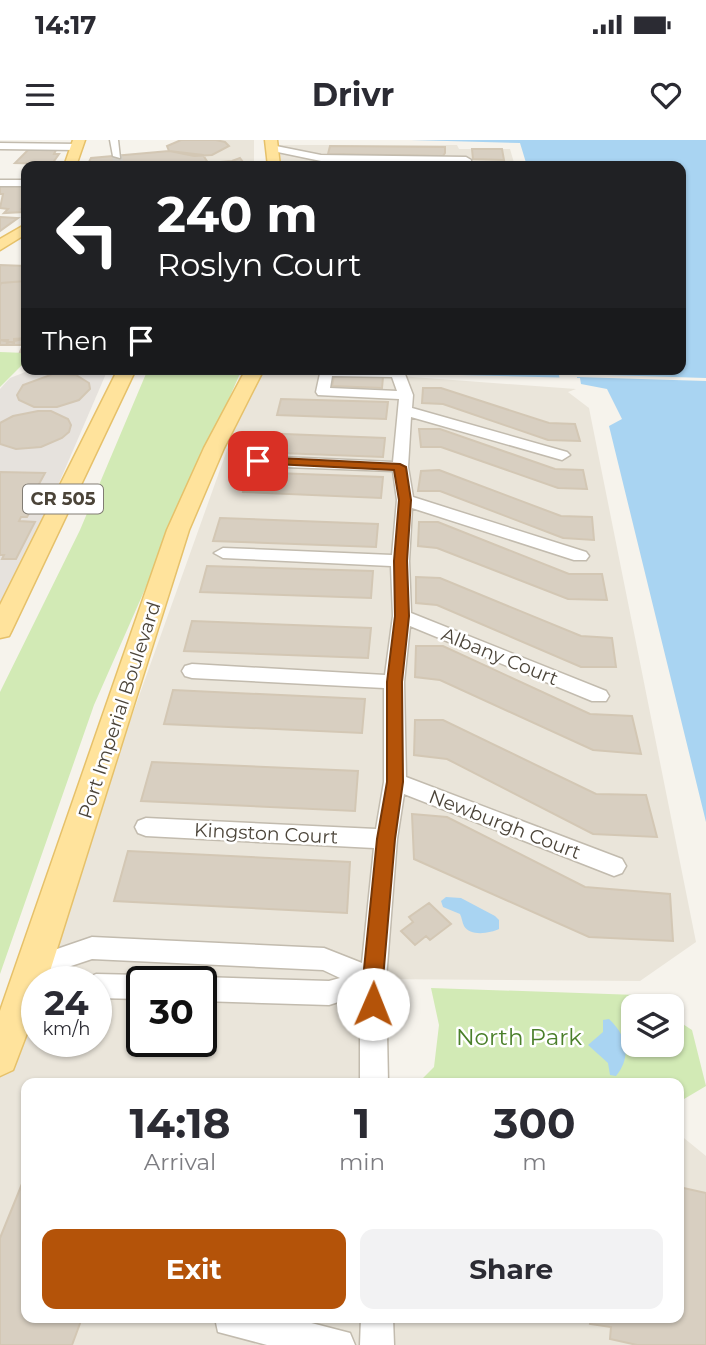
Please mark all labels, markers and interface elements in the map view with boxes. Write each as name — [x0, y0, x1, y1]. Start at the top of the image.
text: 14:17 — [35, 9, 96, 41]
text: Drivr — [312, 75, 394, 114]
icon: menu — [21, 76, 59, 114]
icon: heart — [647, 76, 685, 114]
text: 240 m — [157, 185, 318, 244]
icon: left — [42, 189, 133, 280]
text: Roslyn Court — [157, 245, 361, 284]
icon: arrive — [122, 322, 160, 360]
text: Then — [42, 325, 108, 357]
pin — [228, 431, 288, 491]
icon: arrive — [239, 442, 277, 480]
road number: CR 505 — [23, 484, 103, 514]
street label: Port Imperial Boulevard — [73, 599, 165, 822]
street label: Albany Court — [438, 623, 562, 690]
street label: Newburgh Court — [426, 785, 584, 864]
street label: Kingston Court — [193, 818, 339, 849]
speed limit sign: 30 — [126, 966, 217, 1057]
position arrow — [336, 967, 410, 1041]
text: 24 — [44, 981, 89, 1024]
map controls — [621, 994, 684, 1057]
button: layers — [621, 994, 684, 1057]
text: km/h — [42, 1018, 91, 1040]
park label: North Park — [456, 1023, 582, 1051]
text: 14:18 — [130, 1097, 230, 1149]
text: 1 — [354, 1097, 370, 1149]
text: 300 — [494, 1097, 575, 1149]
text: Arrival — [144, 1148, 216, 1176]
text: min — [339, 1148, 385, 1176]
text: m — [522, 1148, 547, 1176]
button: Exit — [42, 1229, 346, 1309]
button: Share — [360, 1229, 663, 1309]

